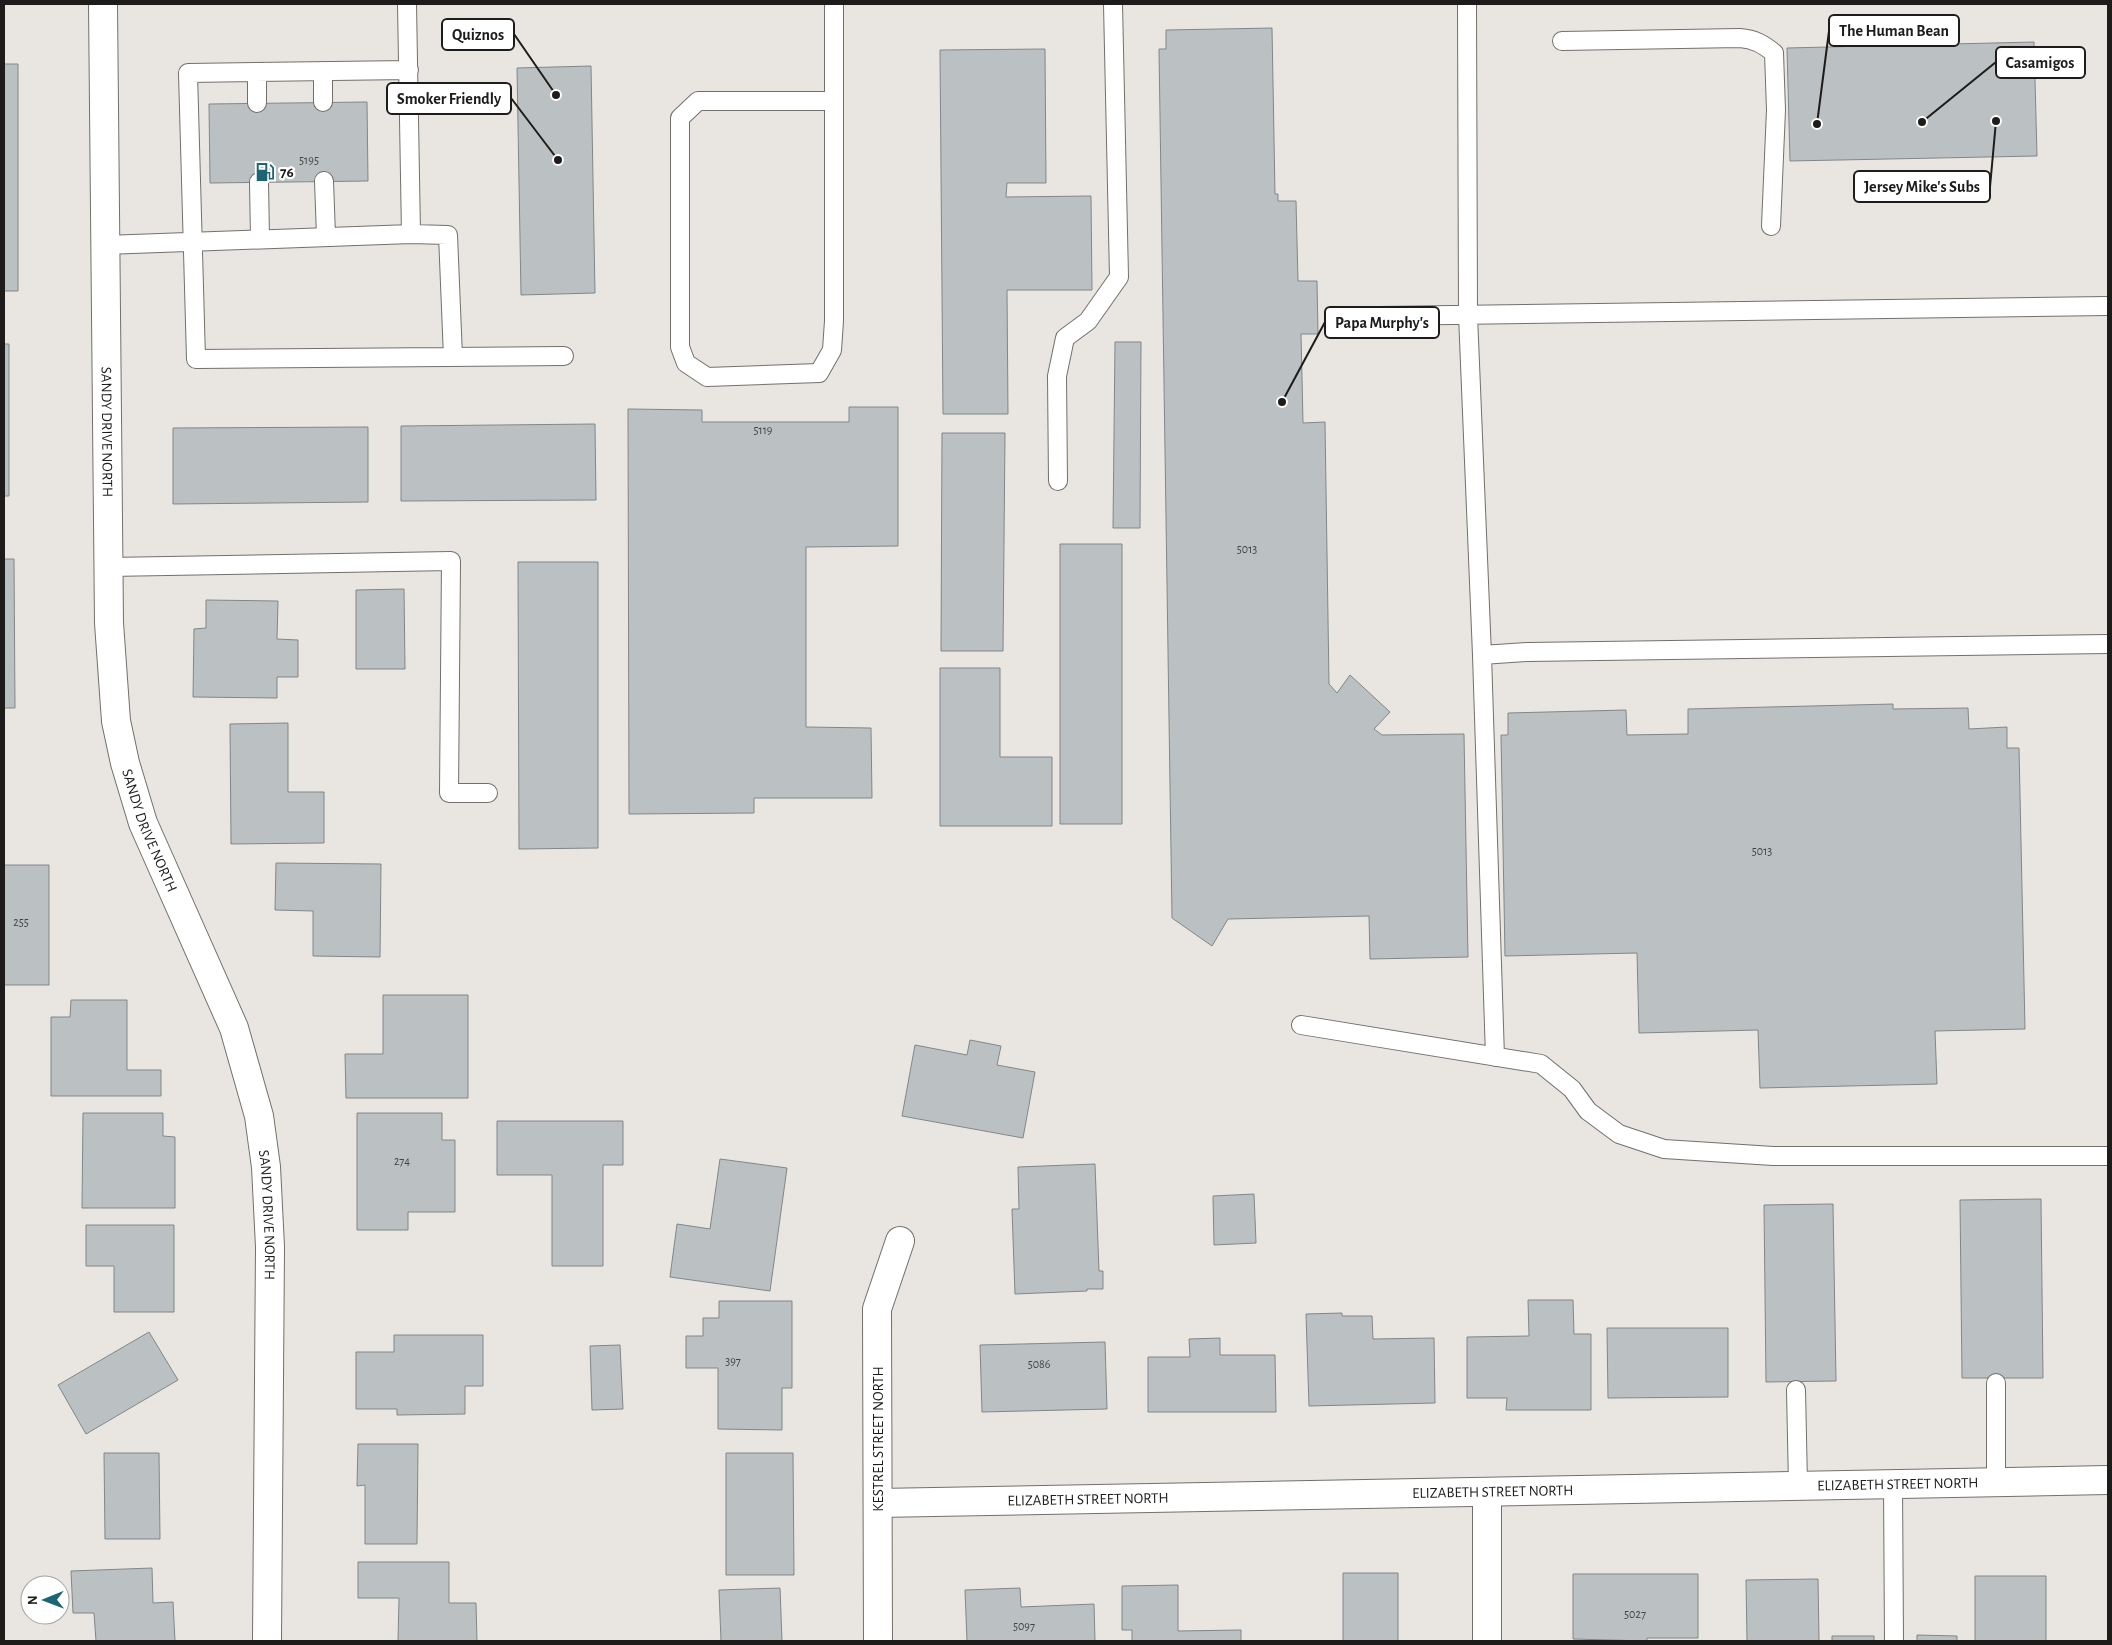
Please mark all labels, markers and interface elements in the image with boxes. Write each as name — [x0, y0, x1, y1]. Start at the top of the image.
callout: The Human Bean — [1829, 15, 1959, 46]
callout: Quiznos — [442, 19, 514, 50]
text: The Human Bean — [1839, 23, 1949, 39]
text: Quiznos — [452, 27, 504, 44]
callout: Casamigos — [1996, 47, 2085, 78]
text: Casamigos — [2006, 55, 2074, 71]
callout: Smoker Friendly — [387, 83, 511, 114]
text: Smoker Friendly — [397, 91, 502, 108]
house number: 5195 — [299, 154, 319, 166]
fuel station icon: 76 — [254, 161, 276, 183]
place label: 76 — [280, 165, 294, 180]
callout: Jersey Mike's Subs — [1854, 171, 1990, 202]
text: Jersey Mike's Subs — [1864, 179, 1980, 196]
callout: Papa Murphy's — [1325, 307, 1439, 338]
text: Papa Murphy's — [1335, 315, 1429, 332]
street label: SANDY DRIVE NORTH — [99, 367, 115, 497]
house number: 5119 — [754, 424, 773, 436]
house number: 5013 — [1237, 543, 1257, 555]
street label: SANDY DRIVE NORTH — [120, 767, 180, 894]
house number: 5013 — [1752, 845, 1772, 857]
house number: 255 — [13, 916, 29, 928]
street label: SANDY DRIVE NORTH — [256, 1149, 278, 1280]
house number: 274 — [394, 1155, 410, 1167]
house number: 397 — [725, 1355, 741, 1367]
house number: 5086 — [1028, 1358, 1051, 1370]
street label: KESTREL STREET NORTH — [871, 1366, 886, 1512]
street label: ELIZABETH STREET NORTH — [1817, 1475, 1979, 1493]
street label: ELIZABETH STREET NORTH — [1412, 1482, 1574, 1501]
street label: ELIZABETH STREET NORTH — [1007, 1490, 1169, 1508]
north arrow — [20, 1575, 70, 1625]
text: N — [26, 1595, 40, 1605]
house number: 5027 — [1624, 1608, 1646, 1620]
house number: 5097 — [1013, 1620, 1035, 1632]

